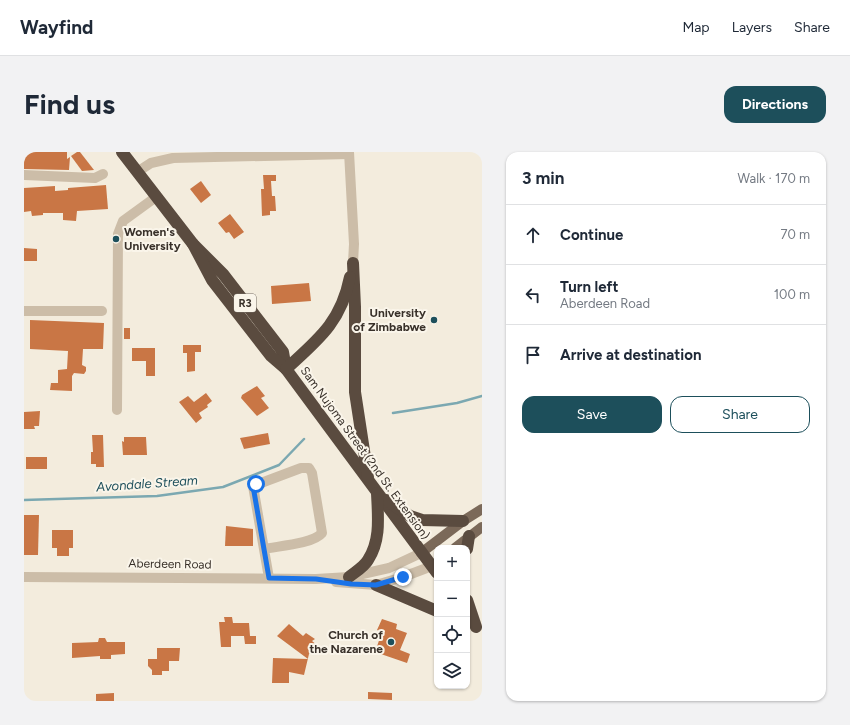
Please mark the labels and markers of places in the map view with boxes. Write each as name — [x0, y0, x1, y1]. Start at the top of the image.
place label: Women's University — [124, 225, 181, 253]
marker: Women's University — [111, 234, 121, 244]
place label: University of Zimbabwe — [353, 306, 426, 334]
marker: University of Zimbabwe — [429, 315, 439, 325]
place label: Church of the Nazarene — [309, 628, 383, 656]
marker: Church of the Nazarene — [386, 637, 396, 647]

